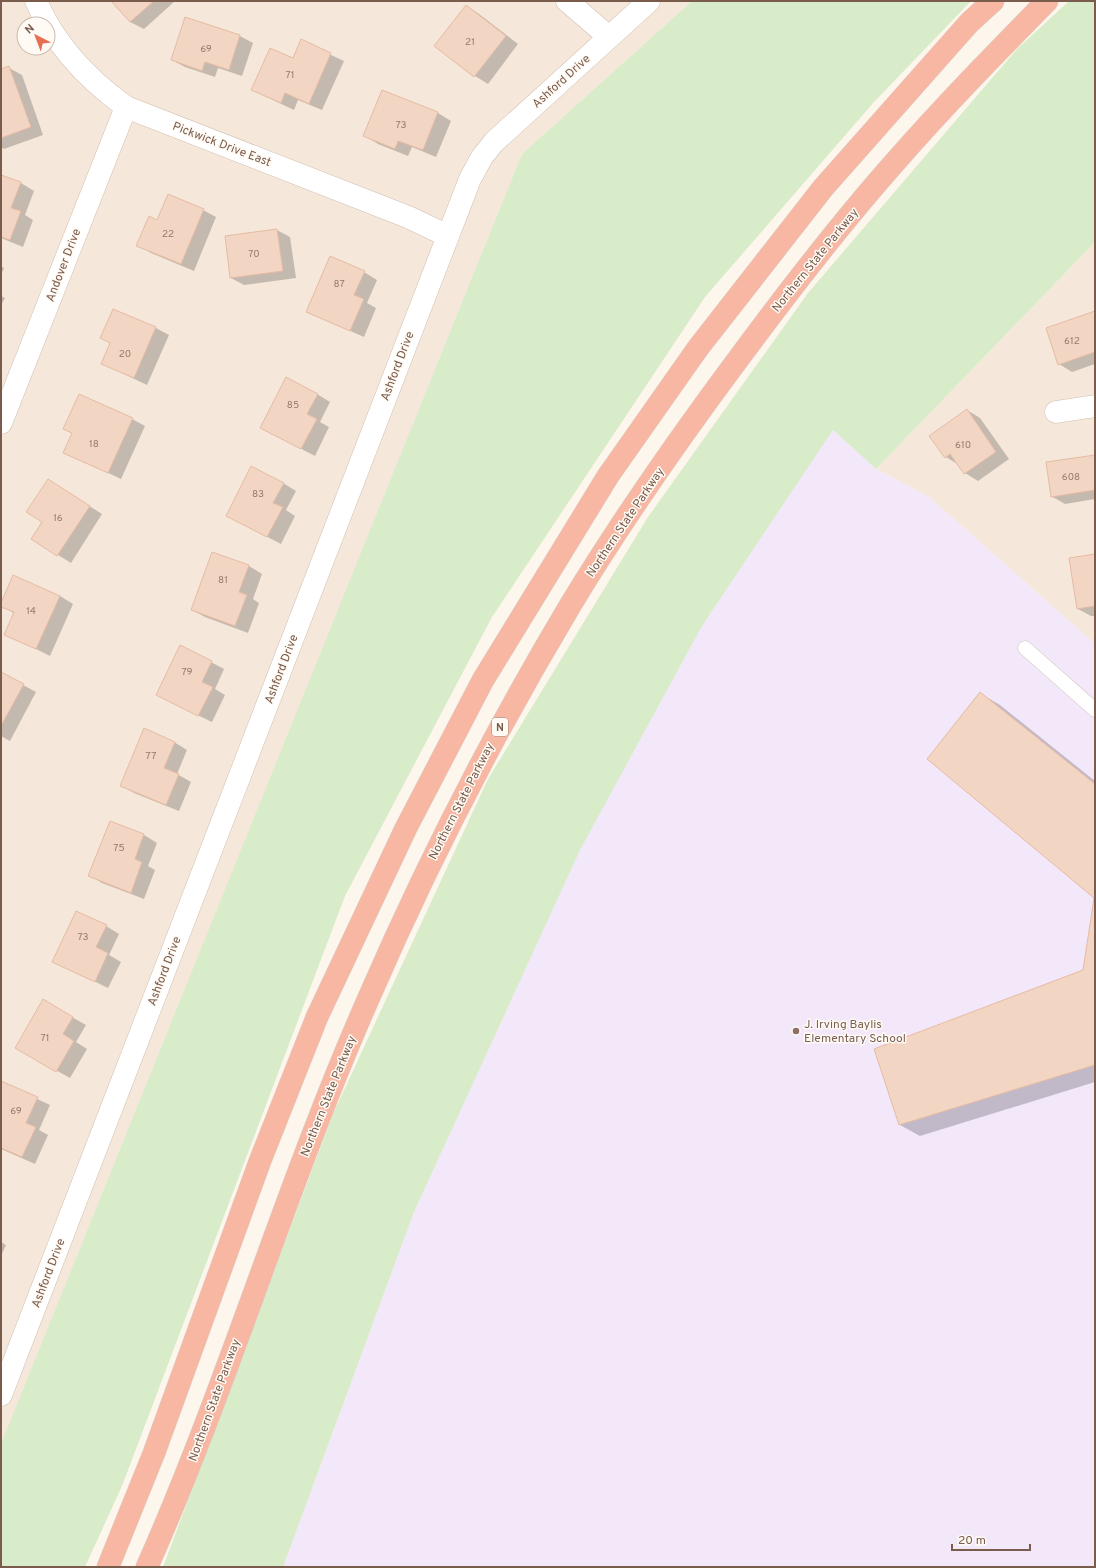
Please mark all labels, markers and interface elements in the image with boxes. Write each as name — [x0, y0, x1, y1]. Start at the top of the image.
north arrow — [16, 16, 56, 56]
text: N — [22, 21, 38, 37]
house number: 21 — [465, 36, 475, 49]
house number: 69 — [200, 43, 212, 56]
street label: Ashford Drive — [529, 51, 594, 112]
house number: 71 — [285, 69, 295, 82]
street label: Pickwick Drive East — [170, 119, 273, 171]
house number: 73 — [395, 119, 407, 132]
street label: Northern State Parkway — [769, 205, 863, 316]
street label: Andover Drive — [43, 227, 85, 304]
house number: 22 — [162, 228, 174, 241]
house number: 70 — [248, 248, 260, 261]
house number: 87 — [333, 278, 345, 291]
street label: Ashford Drive — [377, 329, 419, 403]
house number: 612 — [1064, 335, 1080, 348]
house number: 20 — [119, 348, 131, 361]
house number: 85 — [287, 399, 299, 412]
house number: 18 — [89, 438, 99, 451]
house number: 610 — [955, 439, 971, 452]
street label: Northern State Parkway — [583, 465, 669, 581]
house number: 608 — [1062, 471, 1080, 484]
house number: 83 — [252, 488, 264, 501]
house number: 16 — [53, 512, 63, 525]
house number: 81 — [218, 574, 228, 587]
house number: 14 — [26, 605, 36, 618]
street label: Ashford Drive — [261, 632, 303, 706]
house number: 79 — [181, 666, 193, 679]
road number: N — [492, 718, 508, 736]
street label: Northern State Parkway — [425, 740, 498, 863]
house number: 77 — [146, 750, 156, 763]
house number: 75 — [113, 842, 125, 855]
house number: 73 — [77, 931, 89, 944]
street label: Ashford Drive — [144, 934, 186, 1008]
place label: J. Irving Baylis Elementary School — [804, 1017, 906, 1047]
marker: J. Irving Baylis Elementary School — [791, 1026, 801, 1036]
house number: 71 — [40, 1032, 50, 1045]
street label: Northern State Parkway — [297, 1034, 361, 1159]
house number: 69 — [10, 1105, 22, 1118]
street label: Ashford Drive — [28, 1236, 70, 1310]
street label: Northern State Parkway — [185, 1337, 245, 1464]
scale bar — [952, 1526, 1030, 1552]
text: 20 m — [958, 1533, 986, 1549]

